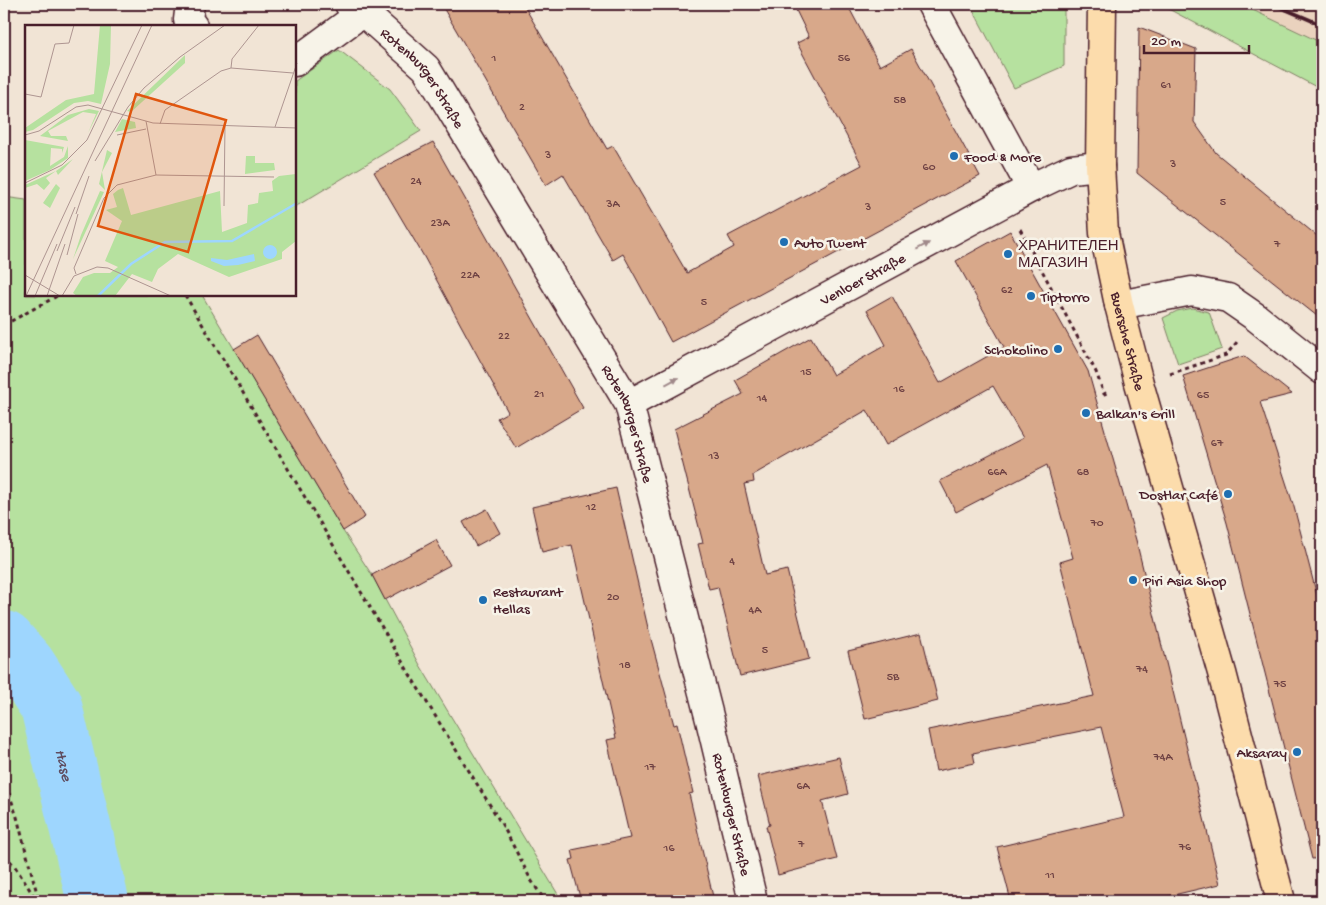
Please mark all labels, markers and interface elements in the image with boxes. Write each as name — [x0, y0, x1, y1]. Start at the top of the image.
scale bar — [1144, 22, 1248, 54]
inset map — [25, 25, 296, 296]
street label: Rotenburger Straße — [376, 25, 468, 132]
text: 20 m — [1151, 33, 1181, 51]
house number: 1 — [491, 52, 497, 66]
house number: 56 — [838, 52, 851, 66]
house number: 61 — [1161, 79, 1172, 93]
house number: 58 — [894, 94, 907, 108]
house number: 2 — [519, 101, 525, 115]
house number: 3 — [544, 149, 551, 163]
place label: Food & More — [963, 149, 1042, 167]
marker: Food & More — [948, 150, 960, 162]
house number: 3 — [1169, 158, 1176, 172]
house number: 60 — [923, 161, 936, 175]
house number: 24 — [410, 175, 422, 189]
house number: 5 — [1220, 196, 1226, 210]
house number: 3A — [605, 198, 621, 212]
house number: 3 — [864, 201, 871, 215]
house number: 23A — [430, 217, 451, 231]
place label: Auto Twent — [794, 235, 868, 253]
marker: Auto Twent — [778, 236, 790, 248]
place label: ХРАНИТЕЛЕН МАГАЗИН — [1018, 238, 1118, 273]
house number: 7 — [1273, 238, 1281, 252]
one-way arrow — [916, 242, 931, 250]
marker: ХРАНИТЕЛЕН МАГАЗИН — [1002, 248, 1014, 260]
street label: Venloer Straße — [817, 250, 910, 311]
house number: 22A — [461, 269, 480, 283]
house number: 62 — [1001, 284, 1013, 298]
place label: Tiptorro — [1040, 289, 1090, 307]
street label: Buersche Straße — [1105, 289, 1148, 393]
marker: Tiptorro — [1025, 290, 1037, 302]
house number: 5 — [701, 296, 707, 310]
house number: 22 — [498, 330, 510, 344]
place label: Schokolino — [984, 342, 1048, 360]
marker: Schokolino — [1052, 343, 1064, 355]
street label: Rotenburger Straße — [596, 362, 656, 485]
house number: 15 — [799, 366, 812, 380]
one-way arrow — [665, 377, 680, 385]
house number: 16 — [893, 383, 905, 397]
house number: 21 — [534, 388, 545, 402]
house number: 65 — [1197, 389, 1209, 403]
house number: 14 — [756, 392, 768, 406]
place label: Balkan's Grill — [1095, 406, 1175, 424]
marker: Balkan's Grill — [1080, 407, 1092, 419]
house number: 67 — [1211, 437, 1224, 451]
house number: 13 — [707, 450, 720, 464]
house number: 66A — [987, 466, 1008, 480]
house number: 68 — [1077, 466, 1090, 480]
place label: Dostlar Café — [1139, 487, 1218, 505]
marker: Dostlar Café — [1222, 488, 1234, 500]
house number: 12 — [585, 501, 596, 515]
house number: 70 — [1089, 517, 1104, 531]
house number: 4 — [729, 555, 735, 569]
place label: Piri Asia Shop — [1142, 573, 1227, 591]
marker: Piri Asia Shop — [1127, 574, 1139, 586]
place label: Restaurant Hellas — [493, 584, 564, 619]
house number: 20 — [607, 591, 620, 605]
marker: Restaurant Hellas — [477, 594, 489, 606]
house number: 4A — [749, 604, 762, 618]
house number: 5 — [762, 644, 768, 658]
house number: 18 — [618, 659, 631, 673]
house number: 74 — [1135, 663, 1148, 677]
house number: 5B — [887, 671, 900, 685]
house number: 75 — [1273, 678, 1286, 692]
place label: Aksaray — [1237, 745, 1288, 763]
marker: Aksaray — [1291, 746, 1303, 758]
water label: Hase — [49, 748, 75, 784]
street label: Rotenburger Straße — [707, 751, 754, 878]
house number: 74A — [1153, 751, 1173, 765]
house number: 17 — [643, 761, 656, 775]
house number: 6A — [796, 780, 810, 794]
house number: 7 — [797, 838, 805, 852]
house number: 76 — [1178, 841, 1192, 855]
house number: 16 — [663, 842, 675, 856]
house number: 11 — [1044, 869, 1055, 883]

